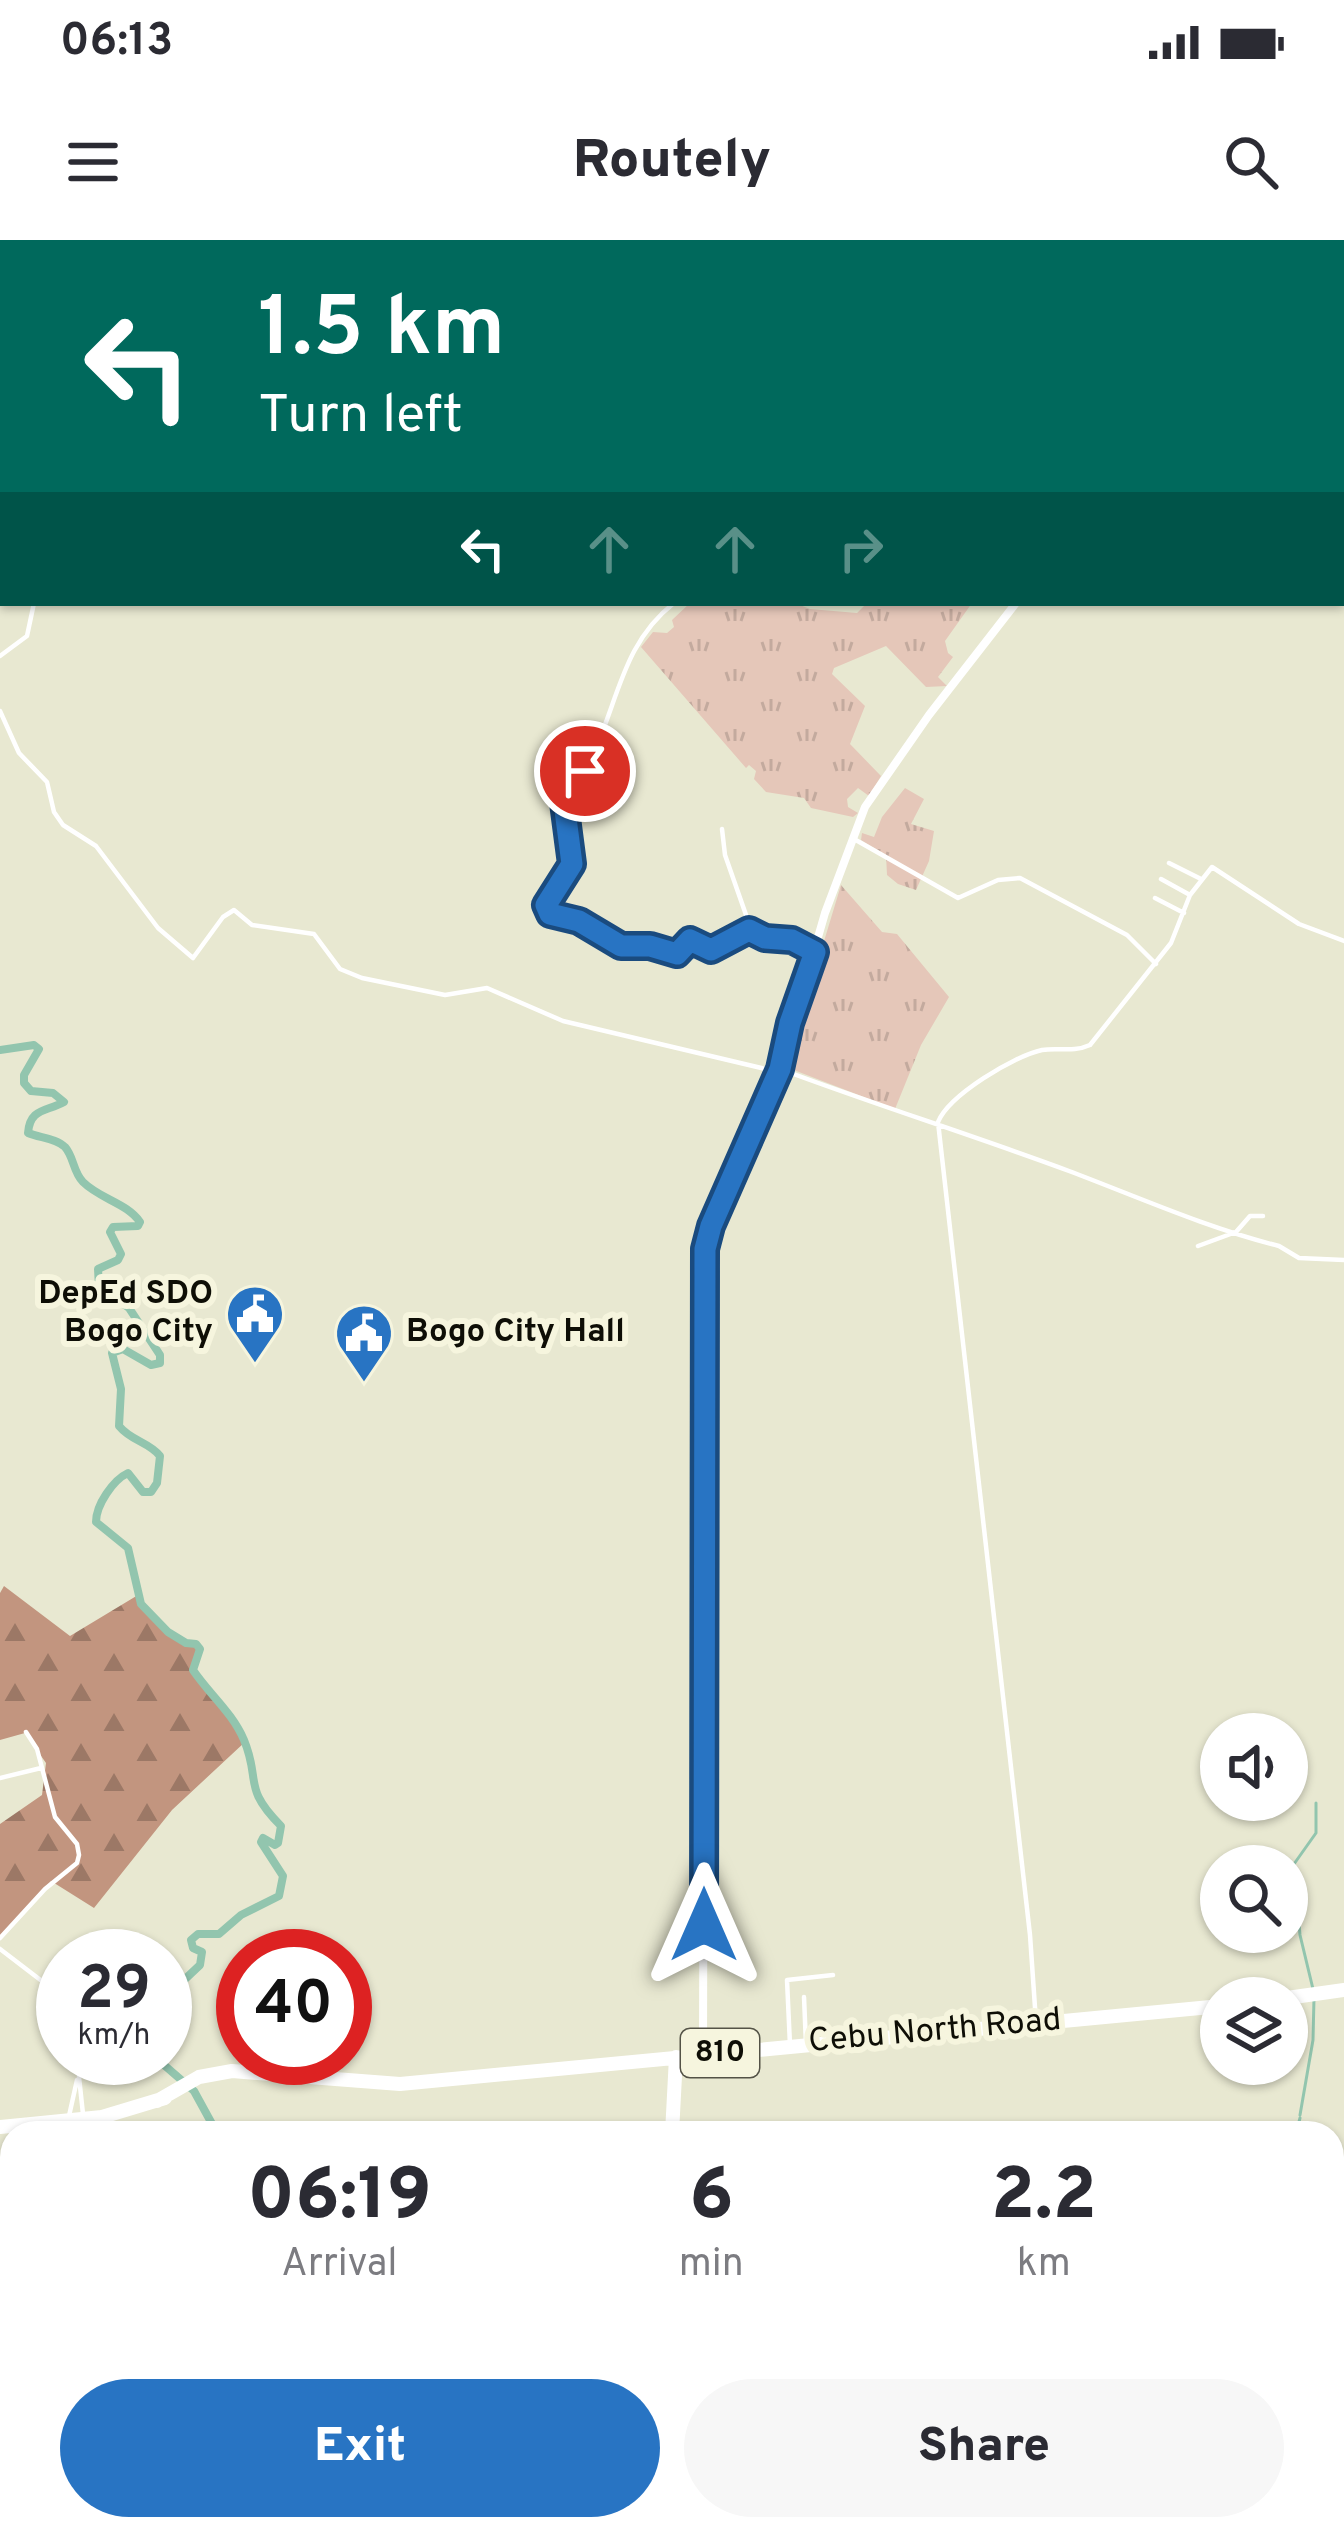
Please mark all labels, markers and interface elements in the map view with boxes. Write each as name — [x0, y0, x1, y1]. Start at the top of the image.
text: 06:13 — [60, 14, 173, 71]
text: Routely — [573, 128, 771, 197]
icon: menu — [60, 129, 126, 195]
icon: search — [1218, 129, 1284, 195]
text: 1.5 km — [258, 279, 505, 385]
icon: left — [60, 288, 216, 444]
text: Turn left — [258, 383, 463, 452]
icon: left — [450, 516, 516, 582]
icon: ahead — [576, 516, 642, 582]
icon: ahead — [702, 516, 768, 582]
icon: right — [828, 516, 894, 582]
pin — [534, 720, 636, 822]
icon: arrive — [552, 738, 618, 804]
place label: DepEd SDO Bogo City — [38, 1274, 213, 1354]
public building icon: DepEd SDO Bogo City — [224, 1283, 286, 1365]
public building icon: Bogo City Hall — [333, 1302, 395, 1384]
place label: Bogo City Hall — [406, 1312, 625, 1354]
map controls — [1200, 1713, 1308, 2085]
button: sound — [1200, 1713, 1308, 1821]
button: search — [1200, 1845, 1308, 1953]
position arrow — [641, 1862, 767, 1988]
speed limit sign: 40 — [216, 1929, 372, 2085]
text: 29 — [77, 1954, 151, 2030]
button: layers — [1200, 1977, 1308, 2085]
street label: Cebu North Road — [807, 2000, 1063, 2064]
text: km/h — [78, 2018, 150, 2055]
road number: 810 — [681, 2029, 759, 2077]
text: 06:19 — [247, 2153, 432, 2245]
text: 6 — [689, 2153, 734, 2245]
text: 2.2 — [991, 2153, 1097, 2245]
text: Arrival — [281, 2241, 398, 2290]
text: min — [679, 2241, 744, 2290]
text: km — [1017, 2241, 1071, 2290]
button: Exit — [60, 2379, 660, 2517]
button: Share — [684, 2379, 1284, 2517]

